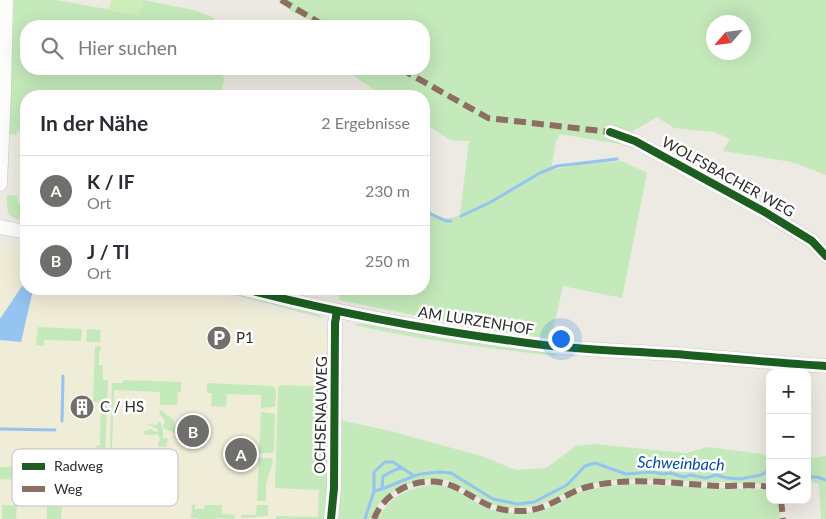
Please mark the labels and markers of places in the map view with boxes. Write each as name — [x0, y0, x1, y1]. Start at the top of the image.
parking icon: P1 — [206, 325, 232, 351]
place label: P1 — [236, 328, 254, 346]
building icon: C / HS — [69, 394, 95, 420]
place label: C / HS — [100, 397, 144, 415]
pin: B — [177, 412, 209, 450]
pin: A — [225, 435, 257, 473]

